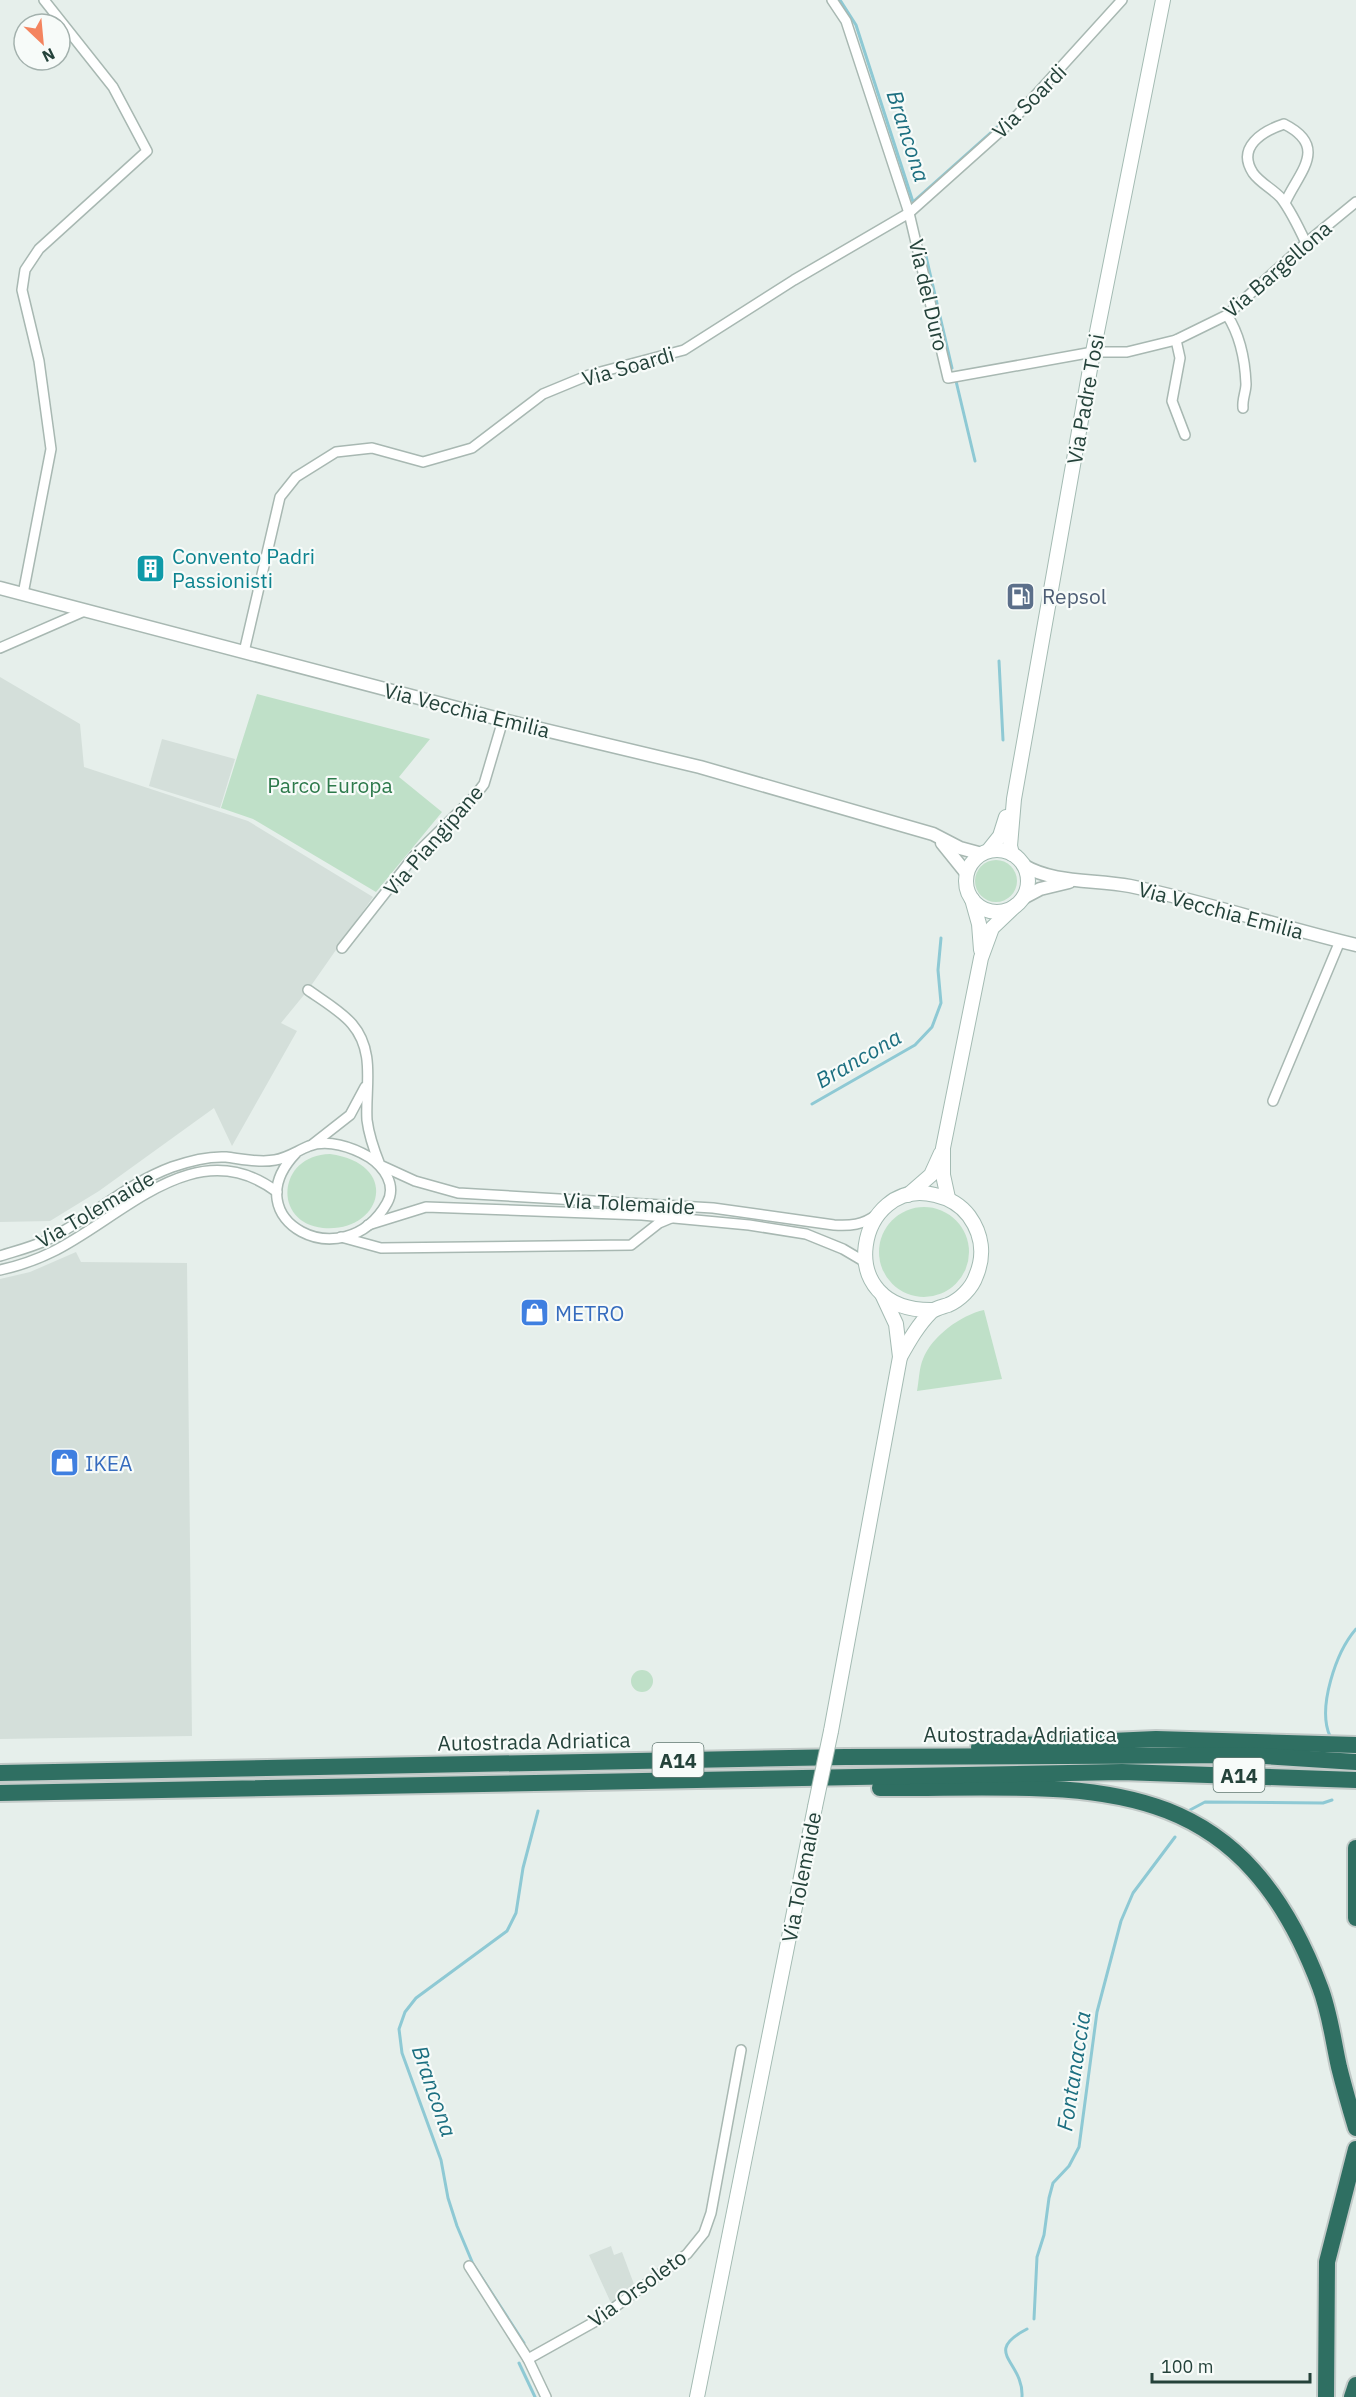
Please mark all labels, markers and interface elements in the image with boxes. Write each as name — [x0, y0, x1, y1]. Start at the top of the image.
north arrow — [12, 12, 72, 72]
text: N — [39, 44, 58, 67]
street label: Via Soardi — [986, 58, 1072, 144]
water label: Brancona — [881, 86, 937, 186]
street label: Via Bargellona — [1217, 214, 1337, 324]
street label: Via del Duro — [903, 236, 955, 354]
street label: Via Padre Tosi — [1060, 332, 1110, 466]
street label: Via Soardi — [579, 340, 677, 392]
place label: Convento Padri Passionisti — [172, 542, 315, 594]
building icon: Convento Padri Passionisti — [135, 552, 167, 584]
fuel station icon: Repsol — [1005, 580, 1037, 612]
place label: Repsol — [1042, 582, 1107, 610]
street label: Via Vecchia Emilia — [381, 676, 553, 744]
park label: Parco Europa — [267, 771, 393, 799]
street label: Via Piangipane — [377, 779, 489, 901]
street label: Via Vecchia Emilia — [1135, 874, 1307, 946]
water label: Brancona — [810, 1022, 906, 1094]
street label: Via Tolemaide — [31, 1164, 159, 1254]
street label: Via Tolemaide — [562, 1186, 696, 1220]
shop icon: METRO — [518, 1297, 550, 1329]
place label: METRO — [555, 1299, 624, 1327]
shop icon: IKEA — [48, 1447, 80, 1479]
place label: IKEA — [85, 1449, 132, 1477]
street label: Autostrada Adriatica — [923, 1720, 1117, 1748]
street label: Autostrada Adriatica — [437, 1725, 631, 1757]
road number: A14 — [652, 1743, 704, 1777]
road number: A14 — [1214, 1758, 1264, 1792]
street label: Via Tolemaide — [775, 1809, 827, 1945]
water label: Fontanaccia — [1049, 2009, 1097, 2133]
water label: Brancona — [406, 2041, 464, 2141]
street label: Via Orsoleto — [582, 2243, 692, 2333]
scale bar — [1152, 2346, 1310, 2384]
text: 100 m — [1161, 2355, 1213, 2378]

